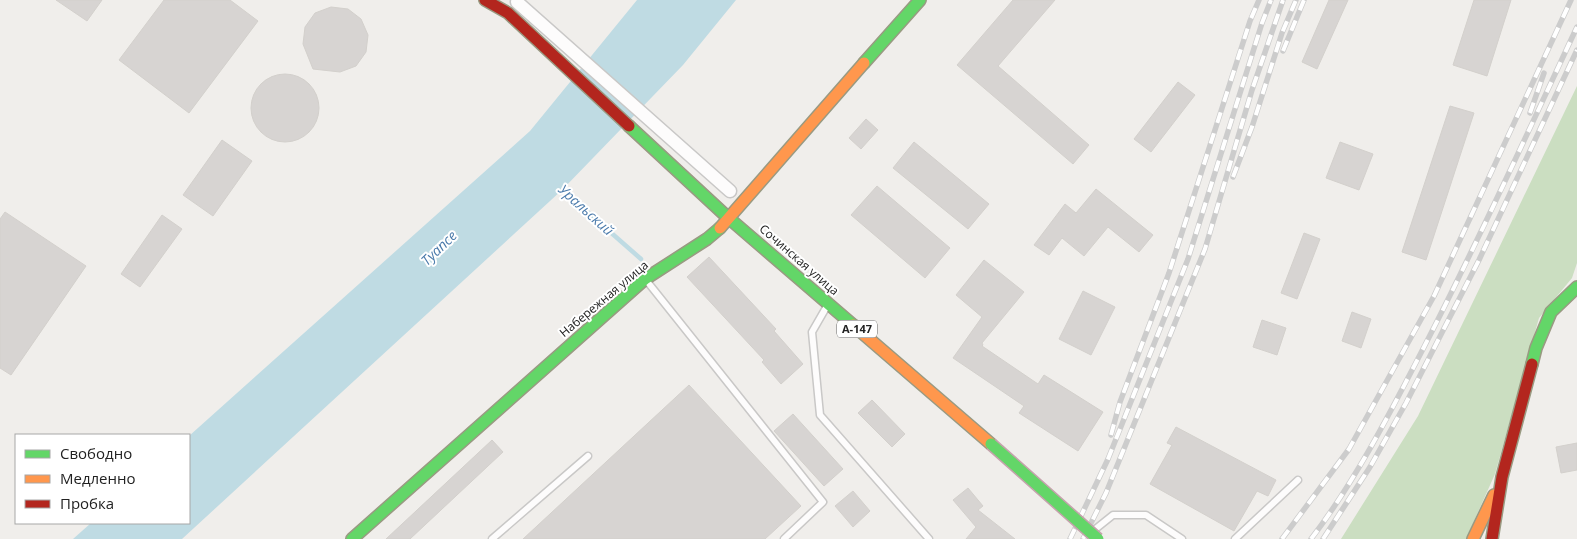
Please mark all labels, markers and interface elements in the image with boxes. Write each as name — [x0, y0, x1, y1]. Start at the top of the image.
water label: Уральский — [554, 179, 618, 239]
street label: Сочинская улица — [756, 220, 843, 299]
water label: Туапсе — [417, 226, 461, 269]
street label: Набережная улица — [556, 256, 652, 341]
road number: А-147 — [837, 320, 877, 338]
legend — [15, 434, 190, 524]
text: Свободно — [60, 443, 132, 463]
text: Медленно — [60, 468, 136, 488]
text: Пробка — [60, 493, 114, 513]

